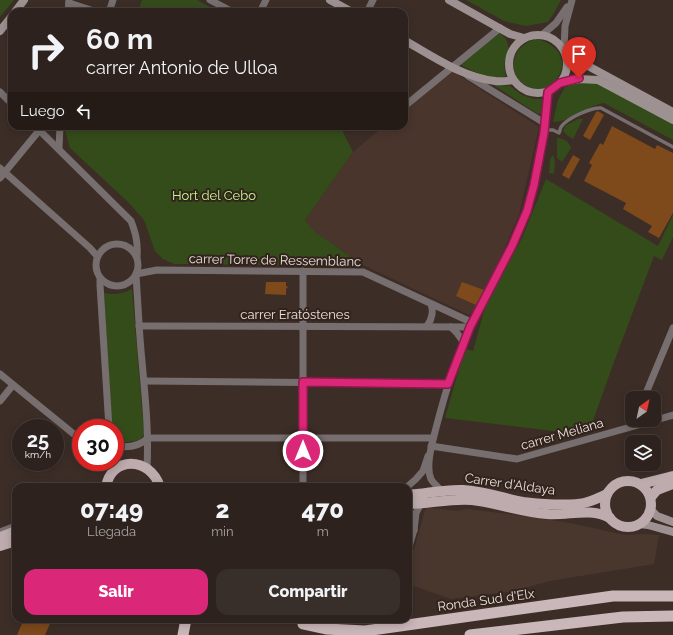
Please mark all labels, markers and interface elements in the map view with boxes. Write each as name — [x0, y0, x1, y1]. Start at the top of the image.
text: 60 m — [86, 23, 153, 56]
icon: right — [20, 24, 72, 76]
pin — [562, 37, 596, 78]
icon: arrive — [568, 43, 590, 65]
text: carrer Antonio de Ulloa — [86, 57, 278, 78]
icon: left — [73, 100, 95, 122]
text: Luego — [20, 102, 65, 120]
park label: Hort del Cebo — [172, 188, 256, 203]
street label: carrer Torre de Ressemblanc — [189, 251, 361, 269]
street label: carrer Eratóstenes — [240, 307, 350, 322]
north arrow — [625, 391, 661, 427]
map controls — [625, 391, 661, 471]
street label: carrer Meliana — [519, 415, 605, 453]
speed limit sign: 30 — [72, 419, 124, 471]
text: 25 — [27, 428, 49, 452]
position arrow — [282, 430, 324, 472]
button: layers — [625, 435, 661, 471]
text: km/h — [25, 449, 51, 460]
street label: Carrer d'Aldaya — [464, 470, 556, 498]
text: 07:49 — [80, 495, 143, 524]
text: 2 — [215, 495, 229, 524]
text: 470 — [302, 495, 344, 524]
text: Llegada — [87, 524, 136, 539]
text: min — [211, 524, 234, 539]
text: m — [317, 524, 329, 539]
button: Salir — [24, 569, 208, 615]
button: Compartir — [216, 569, 400, 615]
street label: Ronda Sud d'Elx — [437, 586, 536, 614]

